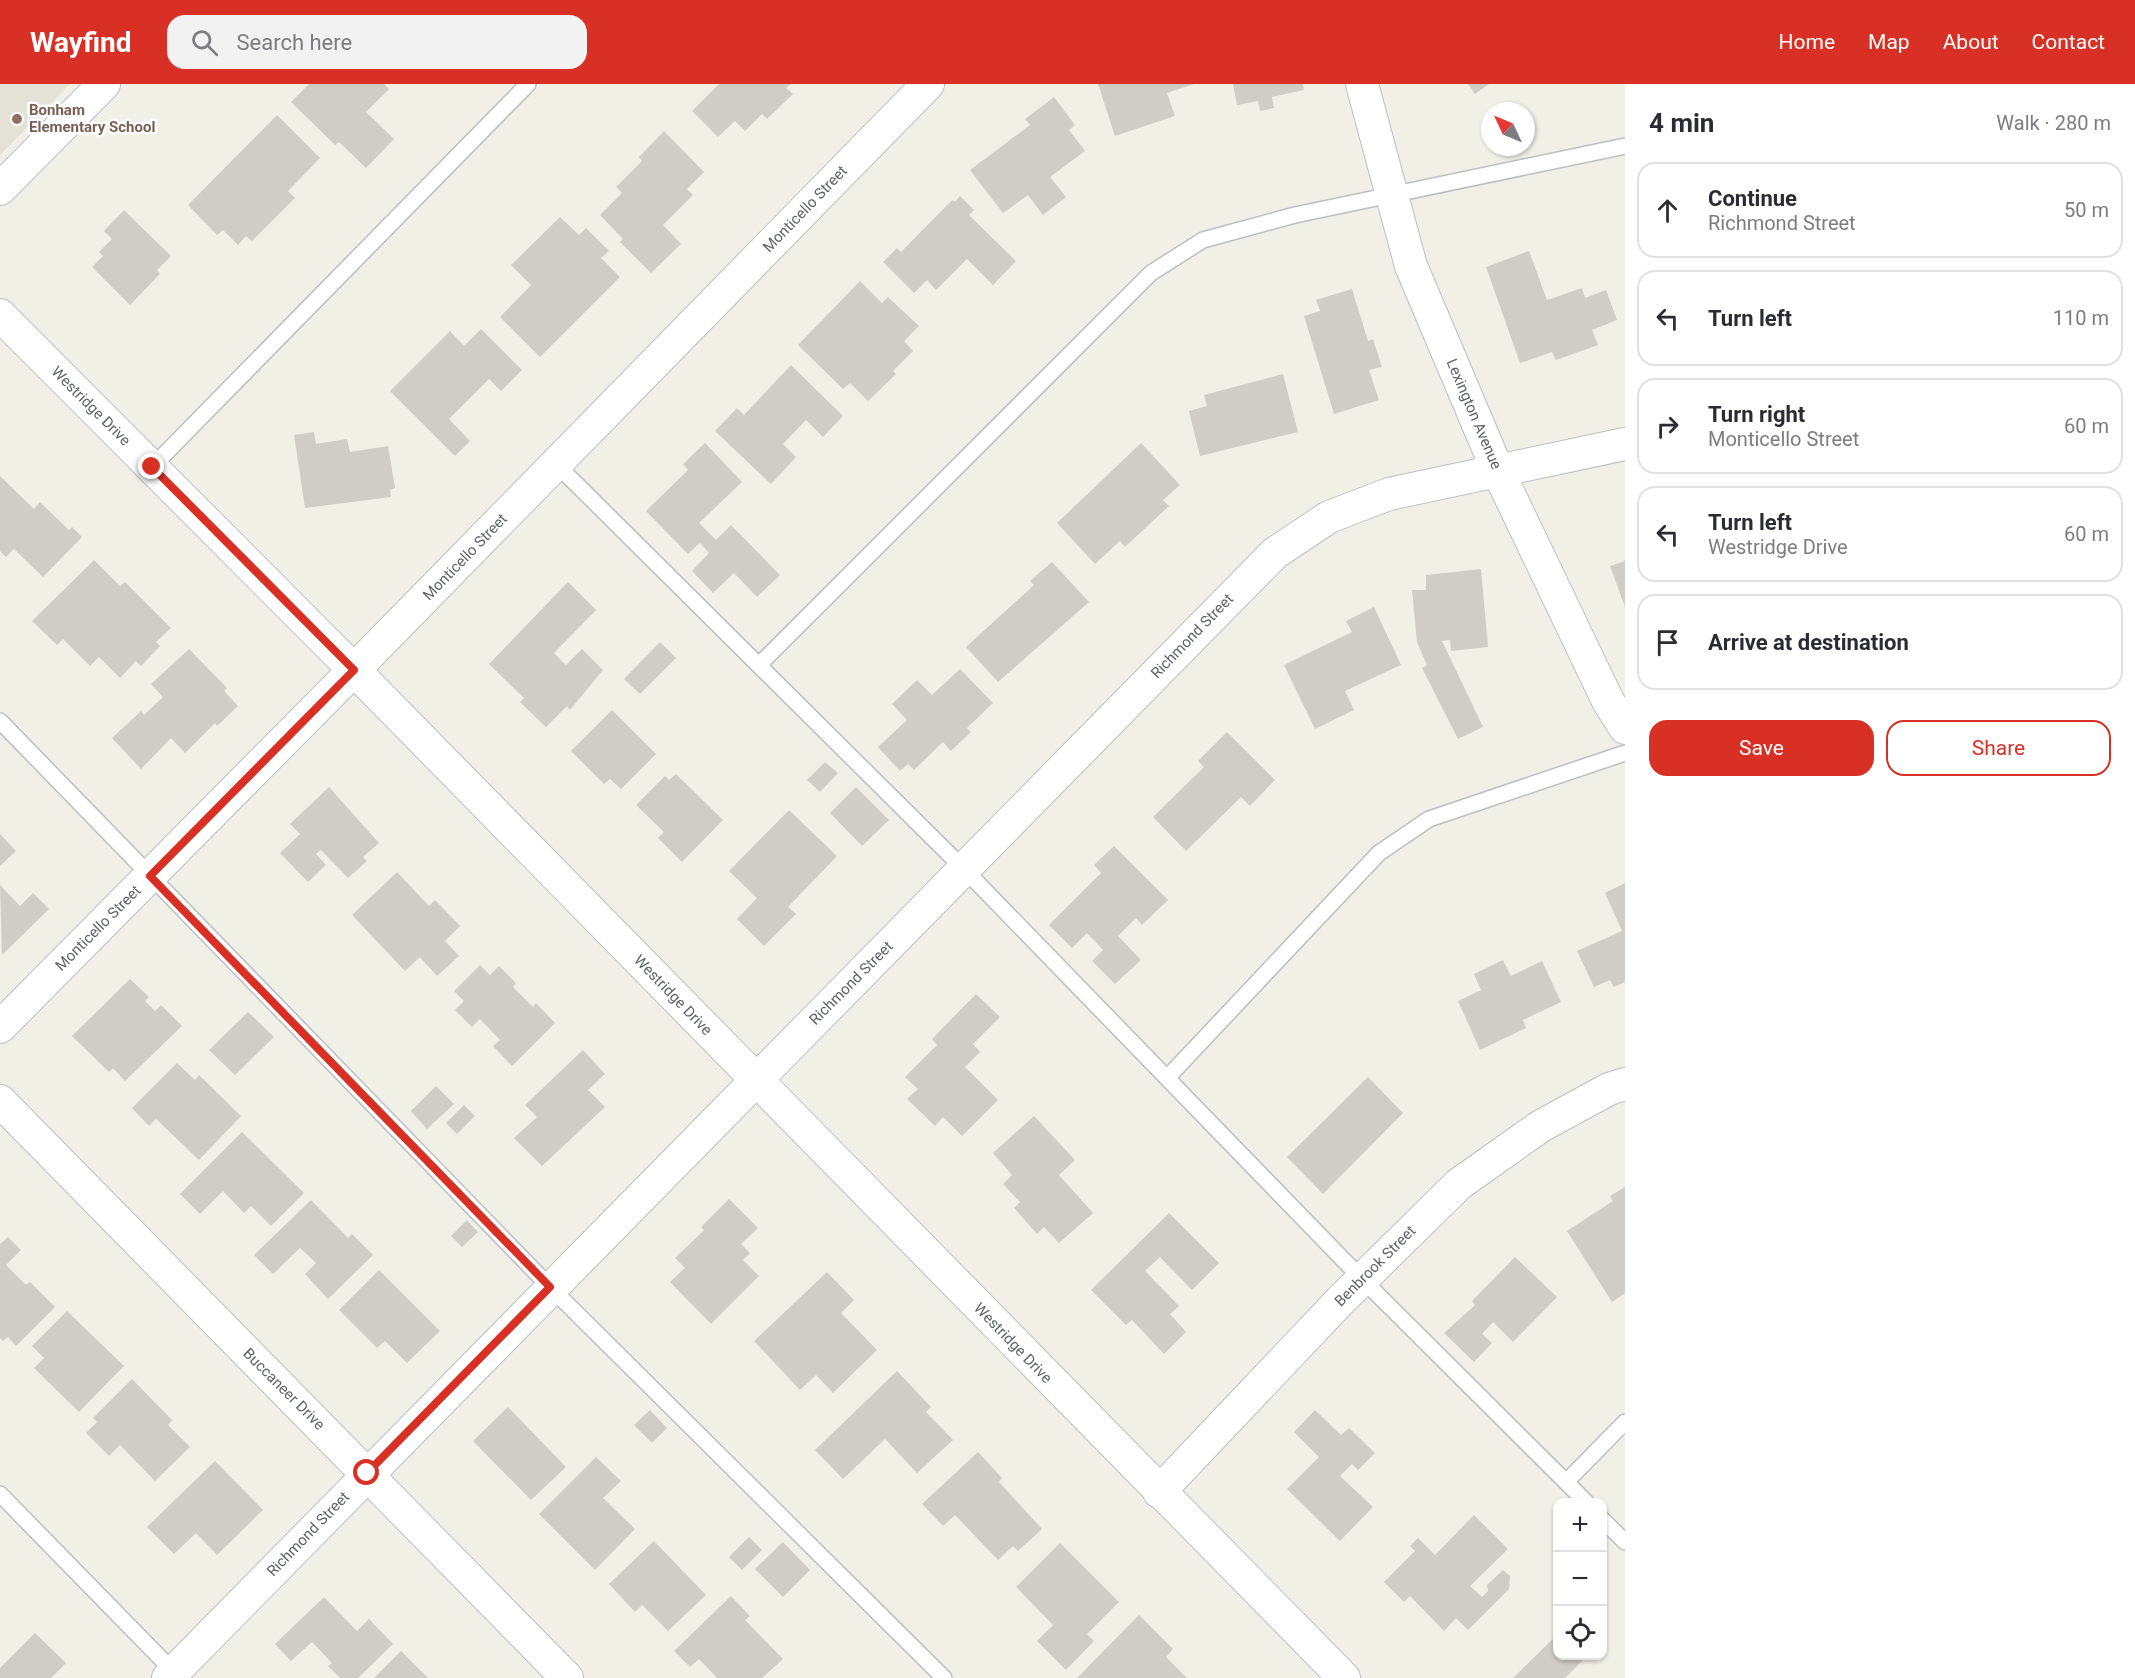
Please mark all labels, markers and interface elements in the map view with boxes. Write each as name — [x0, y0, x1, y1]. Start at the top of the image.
search box — [167, 15, 587, 69]
text: Wayfind — [30, 26, 131, 59]
icon: search — [188, 26, 221, 59]
text: Search here — [236, 30, 352, 55]
text: Home — [1779, 30, 1835, 54]
text: Map — [1868, 30, 1910, 54]
text: About — [1943, 30, 1999, 54]
text: Contact — [2032, 30, 2105, 54]
place label: Bonham Elementary School — [29, 101, 155, 136]
north arrow — [1481, 102, 1535, 156]
text: 4 min — [1649, 108, 1714, 138]
text: Walk · 280 m — [1996, 111, 2111, 135]
marker: Bonham Elementary School — [10, 112, 24, 126]
street label: Monticello Street — [759, 162, 851, 256]
text: Continue — [1708, 186, 1797, 211]
icon: ahead — [1651, 194, 1684, 227]
text: 50 m — [2064, 198, 2109, 222]
text: Richmond Street — [1708, 211, 1856, 235]
icon: left — [1651, 302, 1684, 335]
text: Turn left — [1708, 306, 1792, 331]
text: 110 m — [2053, 306, 2109, 330]
street label: Lexington Avenue — [1443, 356, 1505, 472]
street label: Westridge Drive — [48, 363, 134, 449]
text: Turn right — [1708, 402, 1805, 427]
icon: right — [1651, 410, 1684, 443]
text: 60 m — [2064, 414, 2109, 438]
text: Monticello Street — [1708, 427, 1859, 451]
route end — [138, 453, 164, 479]
street label: Monticello Street — [419, 510, 511, 604]
text: Turn left — [1708, 510, 1792, 535]
icon: left — [1651, 518, 1684, 551]
text: 60 m — [2064, 522, 2109, 546]
text: Westridge Drive — [1708, 535, 1848, 559]
street label: Richmond Street — [1147, 590, 1237, 682]
icon: arrive — [1651, 626, 1684, 659]
text: Arrive at destination — [1708, 630, 1909, 655]
button: Save — [1649, 720, 1874, 776]
button: Share — [1886, 720, 2111, 776]
street label: Monticello Street — [52, 881, 145, 974]
street label: Richmond Street — [805, 937, 897, 1029]
street label: Westridge Drive — [630, 951, 716, 1039]
street label: Benbrook Street — [1331, 1222, 1419, 1310]
street label: Westridge Drive — [970, 1299, 1056, 1387]
street label: Buccaneer Drive — [239, 1344, 329, 1434]
route start — [353, 1459, 379, 1485]
street label: Richmond Street — [263, 1488, 353, 1580]
map controls — [1553, 1498, 1607, 1660]
button: + — [1553, 1498, 1607, 1552]
button: − — [1553, 1552, 1607, 1606]
button: locate — [1553, 1606, 1607, 1660]

